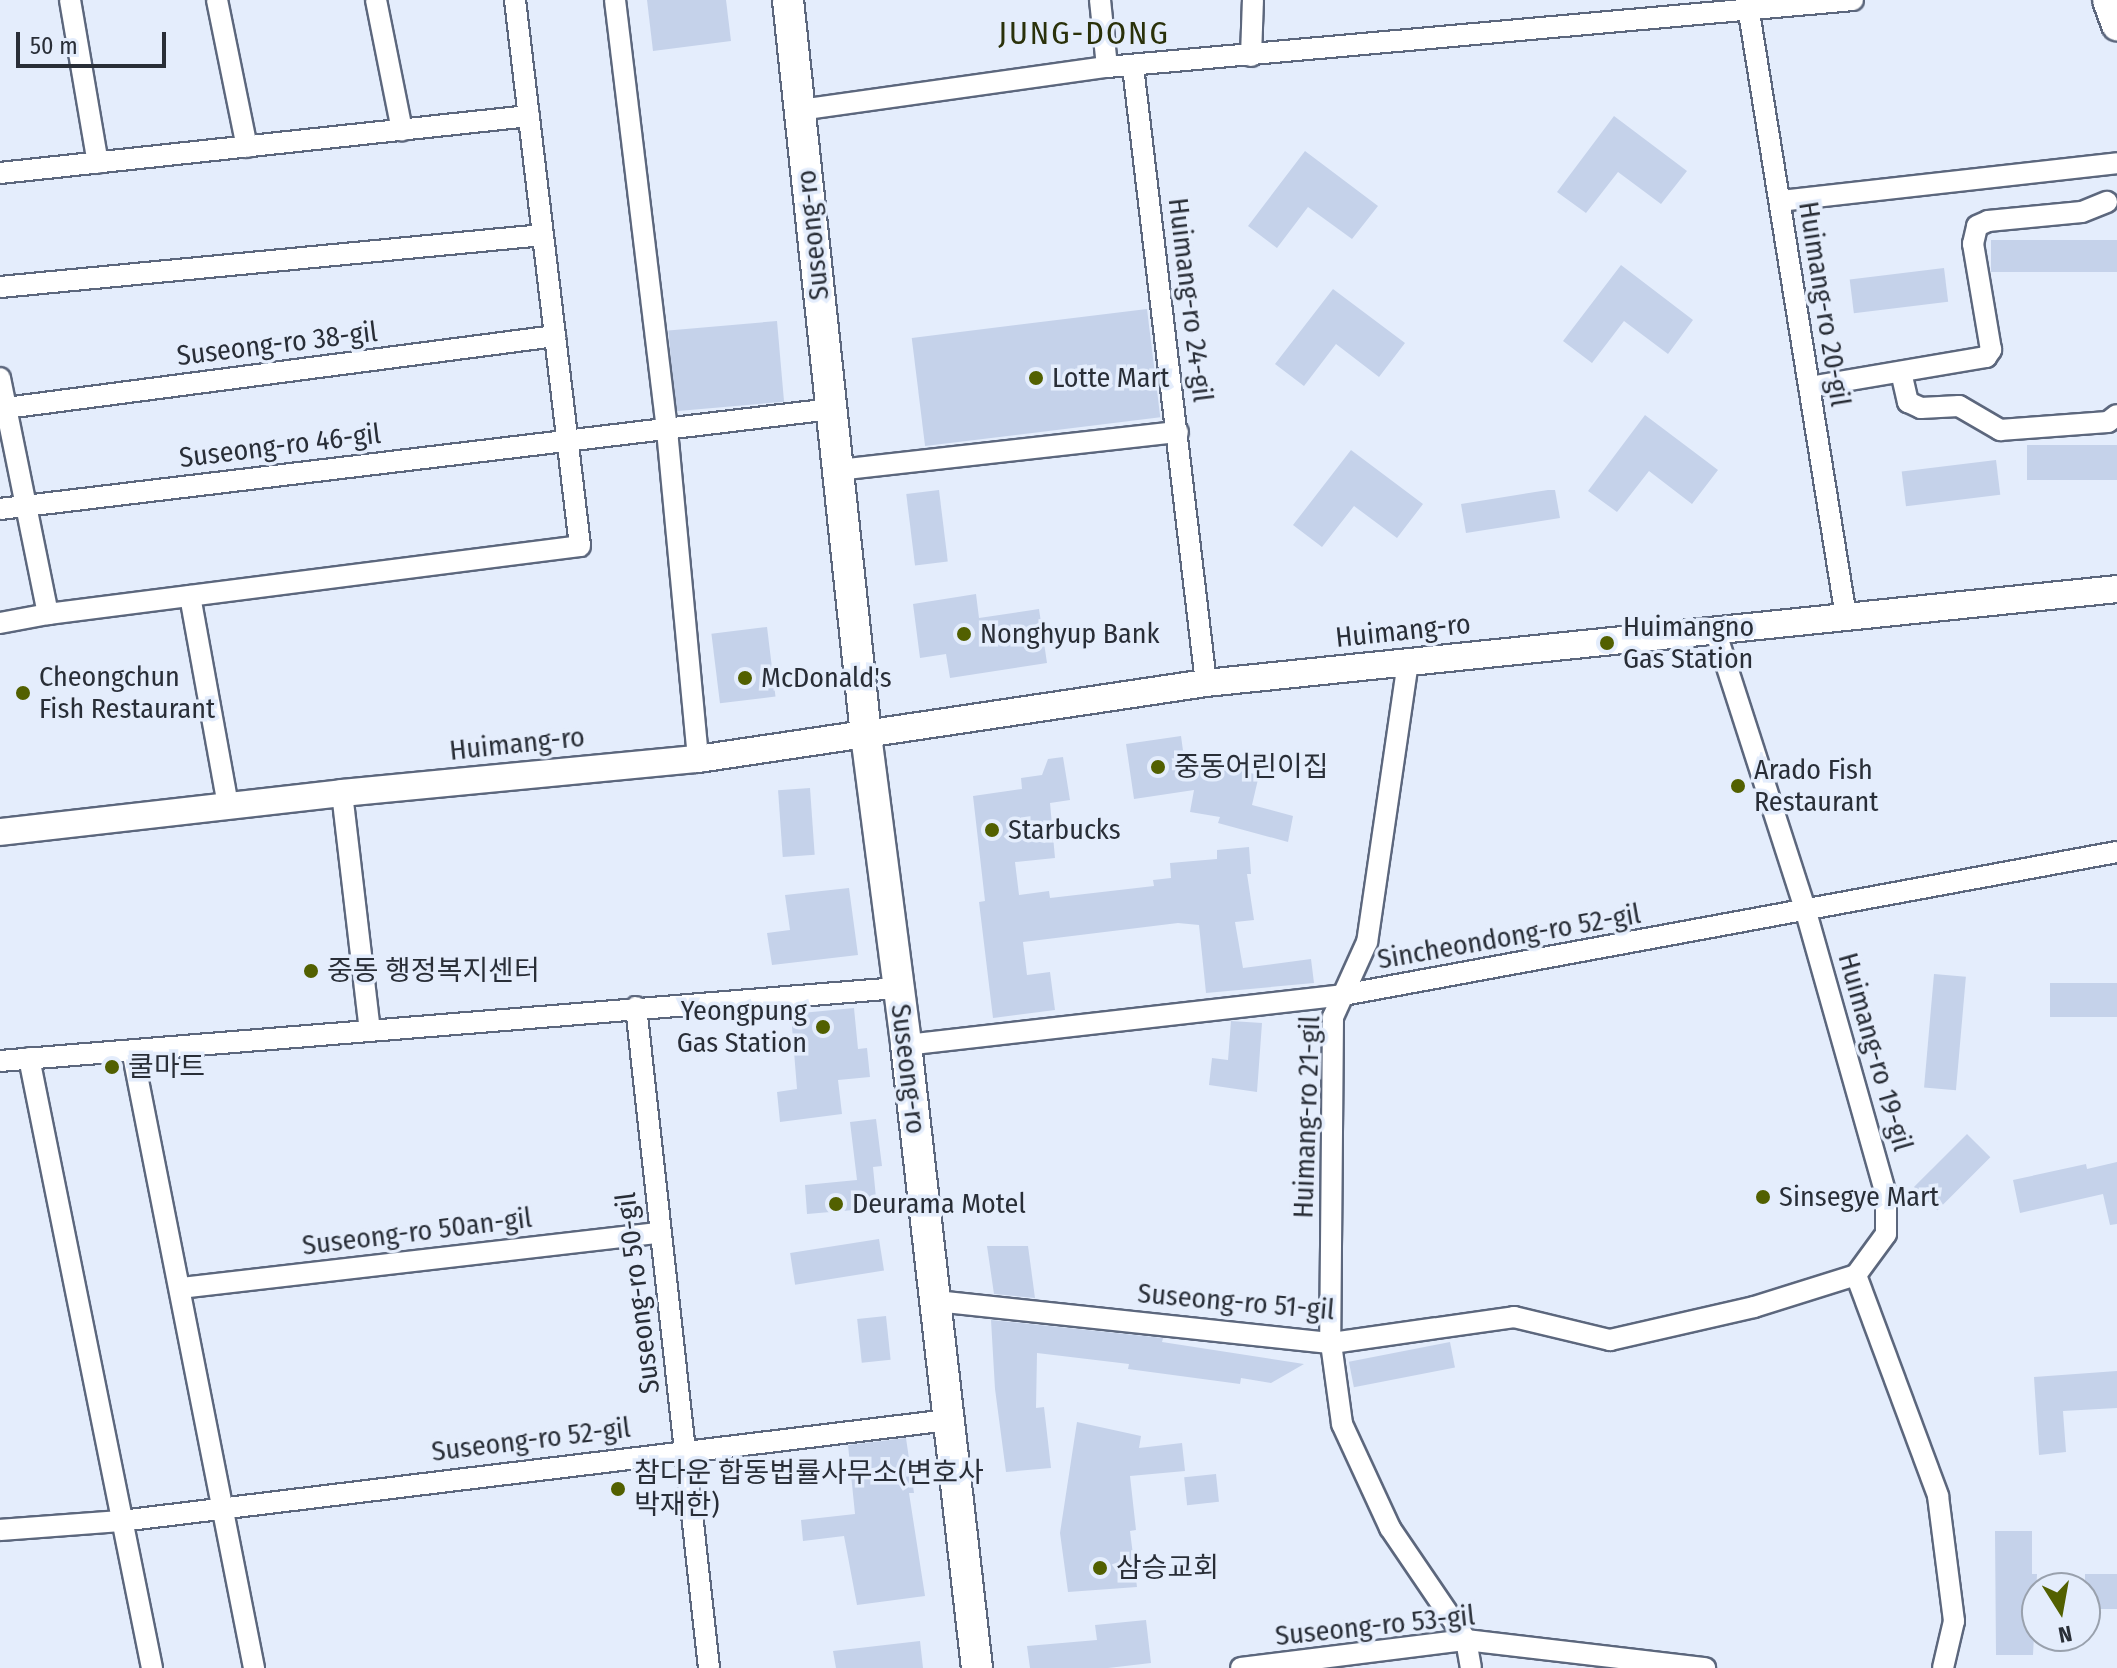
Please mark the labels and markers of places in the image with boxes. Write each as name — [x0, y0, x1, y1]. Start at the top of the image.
place label: Lotte Mart — [1052, 361, 1169, 395]
marker: Lotte Mart — [1027, 369, 1045, 387]
place label: Huimangno Gas Station — [1623, 610, 1754, 676]
place label: Nonghyup Bank — [980, 617, 1160, 651]
marker: Nonghyup Bank — [955, 625, 973, 643]
marker: Huimangno Gas Station — [1598, 634, 1616, 652]
place label: Cheongchun Fish Restaurant — [39, 660, 215, 726]
place label: McDonald's — [761, 661, 892, 695]
marker: McDonald's — [736, 669, 754, 687]
marker: Cheongchun Fish Restaurant — [14, 684, 32, 702]
place label: 중동어린이집 — [1174, 750, 1329, 784]
place label: Arado Fish Restaurant — [1754, 753, 1878, 819]
marker: 중동어린이집 — [1149, 758, 1167, 776]
marker: Arado Fish Restaurant — [1729, 777, 1747, 795]
place label: Starbucks — [1008, 813, 1121, 847]
marker: Starbucks — [983, 821, 1001, 839]
place label: 중동 행정복지센터 — [327, 954, 540, 988]
marker: 중동 행정복지센터 — [302, 962, 320, 980]
place label: Yeongpung Gas Station — [677, 994, 807, 1060]
marker: Yeongpung Gas Station — [814, 1018, 832, 1036]
place label: 쿨마트 — [128, 1050, 205, 1084]
marker: 쿨마트 — [103, 1058, 121, 1076]
place label: Sinsegye Mart — [1779, 1180, 1939, 1214]
place label: Deurama Motel — [852, 1187, 1026, 1221]
marker: Sinsegye Mart — [1754, 1188, 1772, 1206]
marker: Deurama Motel — [827, 1195, 845, 1213]
place label: 참다운 합동법률사무소(변호사 박재한) — [634, 1456, 984, 1522]
marker: 참다운 합동법률사무소(변호사 박재한) — [609, 1480, 627, 1498]
place label: 삼승교회 — [1116, 1551, 1219, 1585]
marker: 삼승교회 — [1091, 1559, 1109, 1577]

